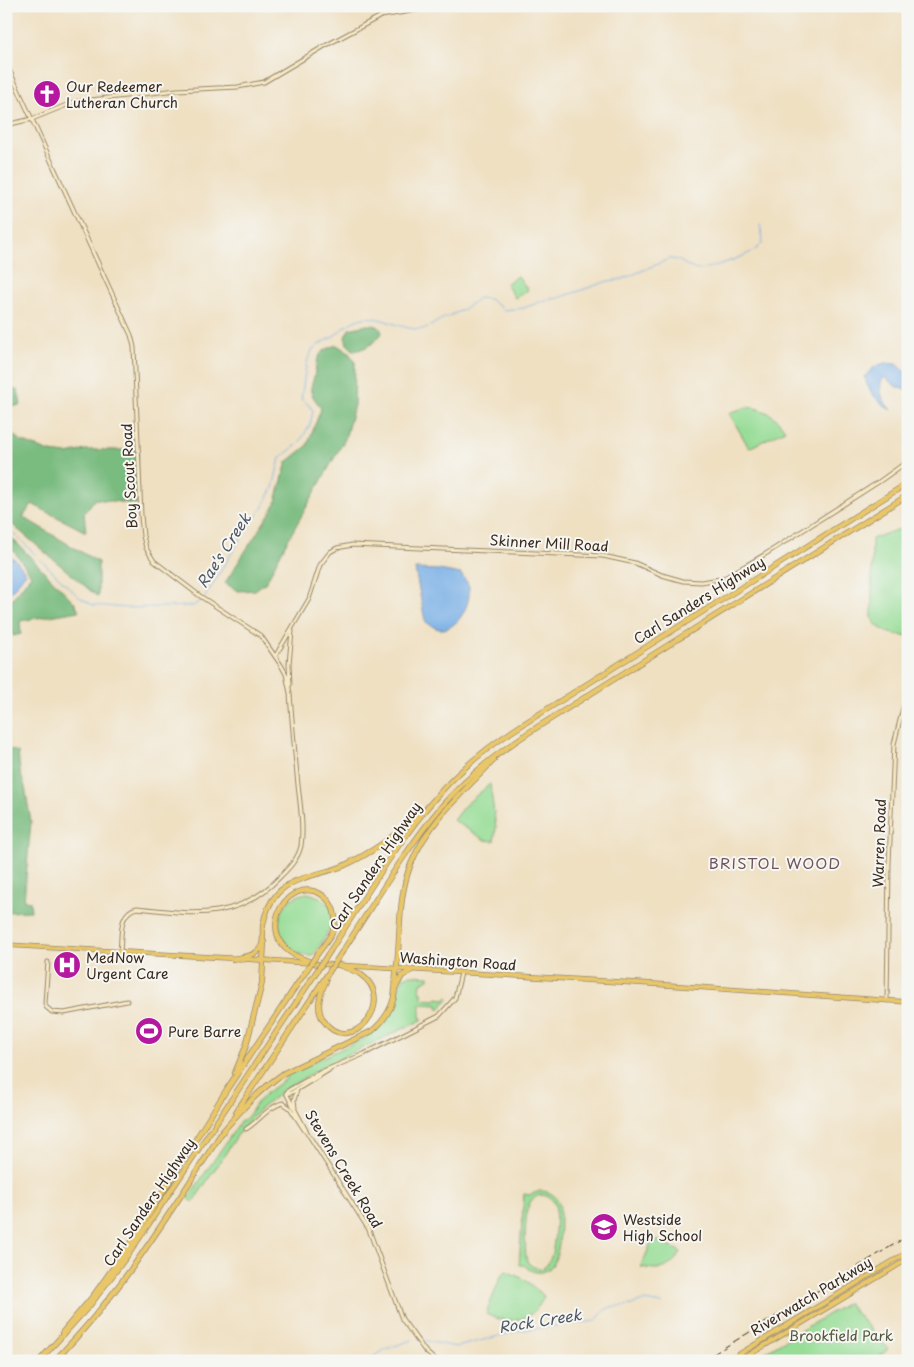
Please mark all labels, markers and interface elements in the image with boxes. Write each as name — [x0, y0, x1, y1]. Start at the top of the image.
place label: Our Redeemer Lutheran Church — [66, 76, 178, 113]
church icon: Our Redeemer Lutheran Church — [32, 79, 62, 109]
street label: Boy Scout Road — [116, 423, 142, 529]
water label: Rae's Creek — [190, 507, 256, 592]
street label: Skinner Mill Road — [489, 529, 609, 557]
street label: Carl Sanders Highway — [629, 551, 769, 649]
street label: Carl Sanders Highway — [324, 797, 426, 935]
street label: Warren Road — [867, 798, 891, 888]
district label: BRISTOL WOOD — [709, 851, 841, 874]
street label: Washington Road — [399, 946, 517, 976]
place label: MedNow Urgent Care — [86, 947, 169, 984]
hospital icon: MedNow Urgent Care — [52, 950, 82, 980]
sports icon: Pure Barre — [134, 1016, 164, 1046]
place label: Pure Barre — [168, 1021, 241, 1042]
street label: Stevens Creek Road — [300, 1106, 388, 1232]
street label: Carl Sanders Highway — [98, 1133, 200, 1271]
place label: Westside High School — [623, 1209, 702, 1246]
school or university icon: Westside High School — [589, 1212, 619, 1242]
street label: Riverwatch Parkway — [746, 1251, 876, 1341]
water label: Rock Creek — [497, 1302, 584, 1338]
park label: Brookfield Park — [789, 1325, 894, 1346]

